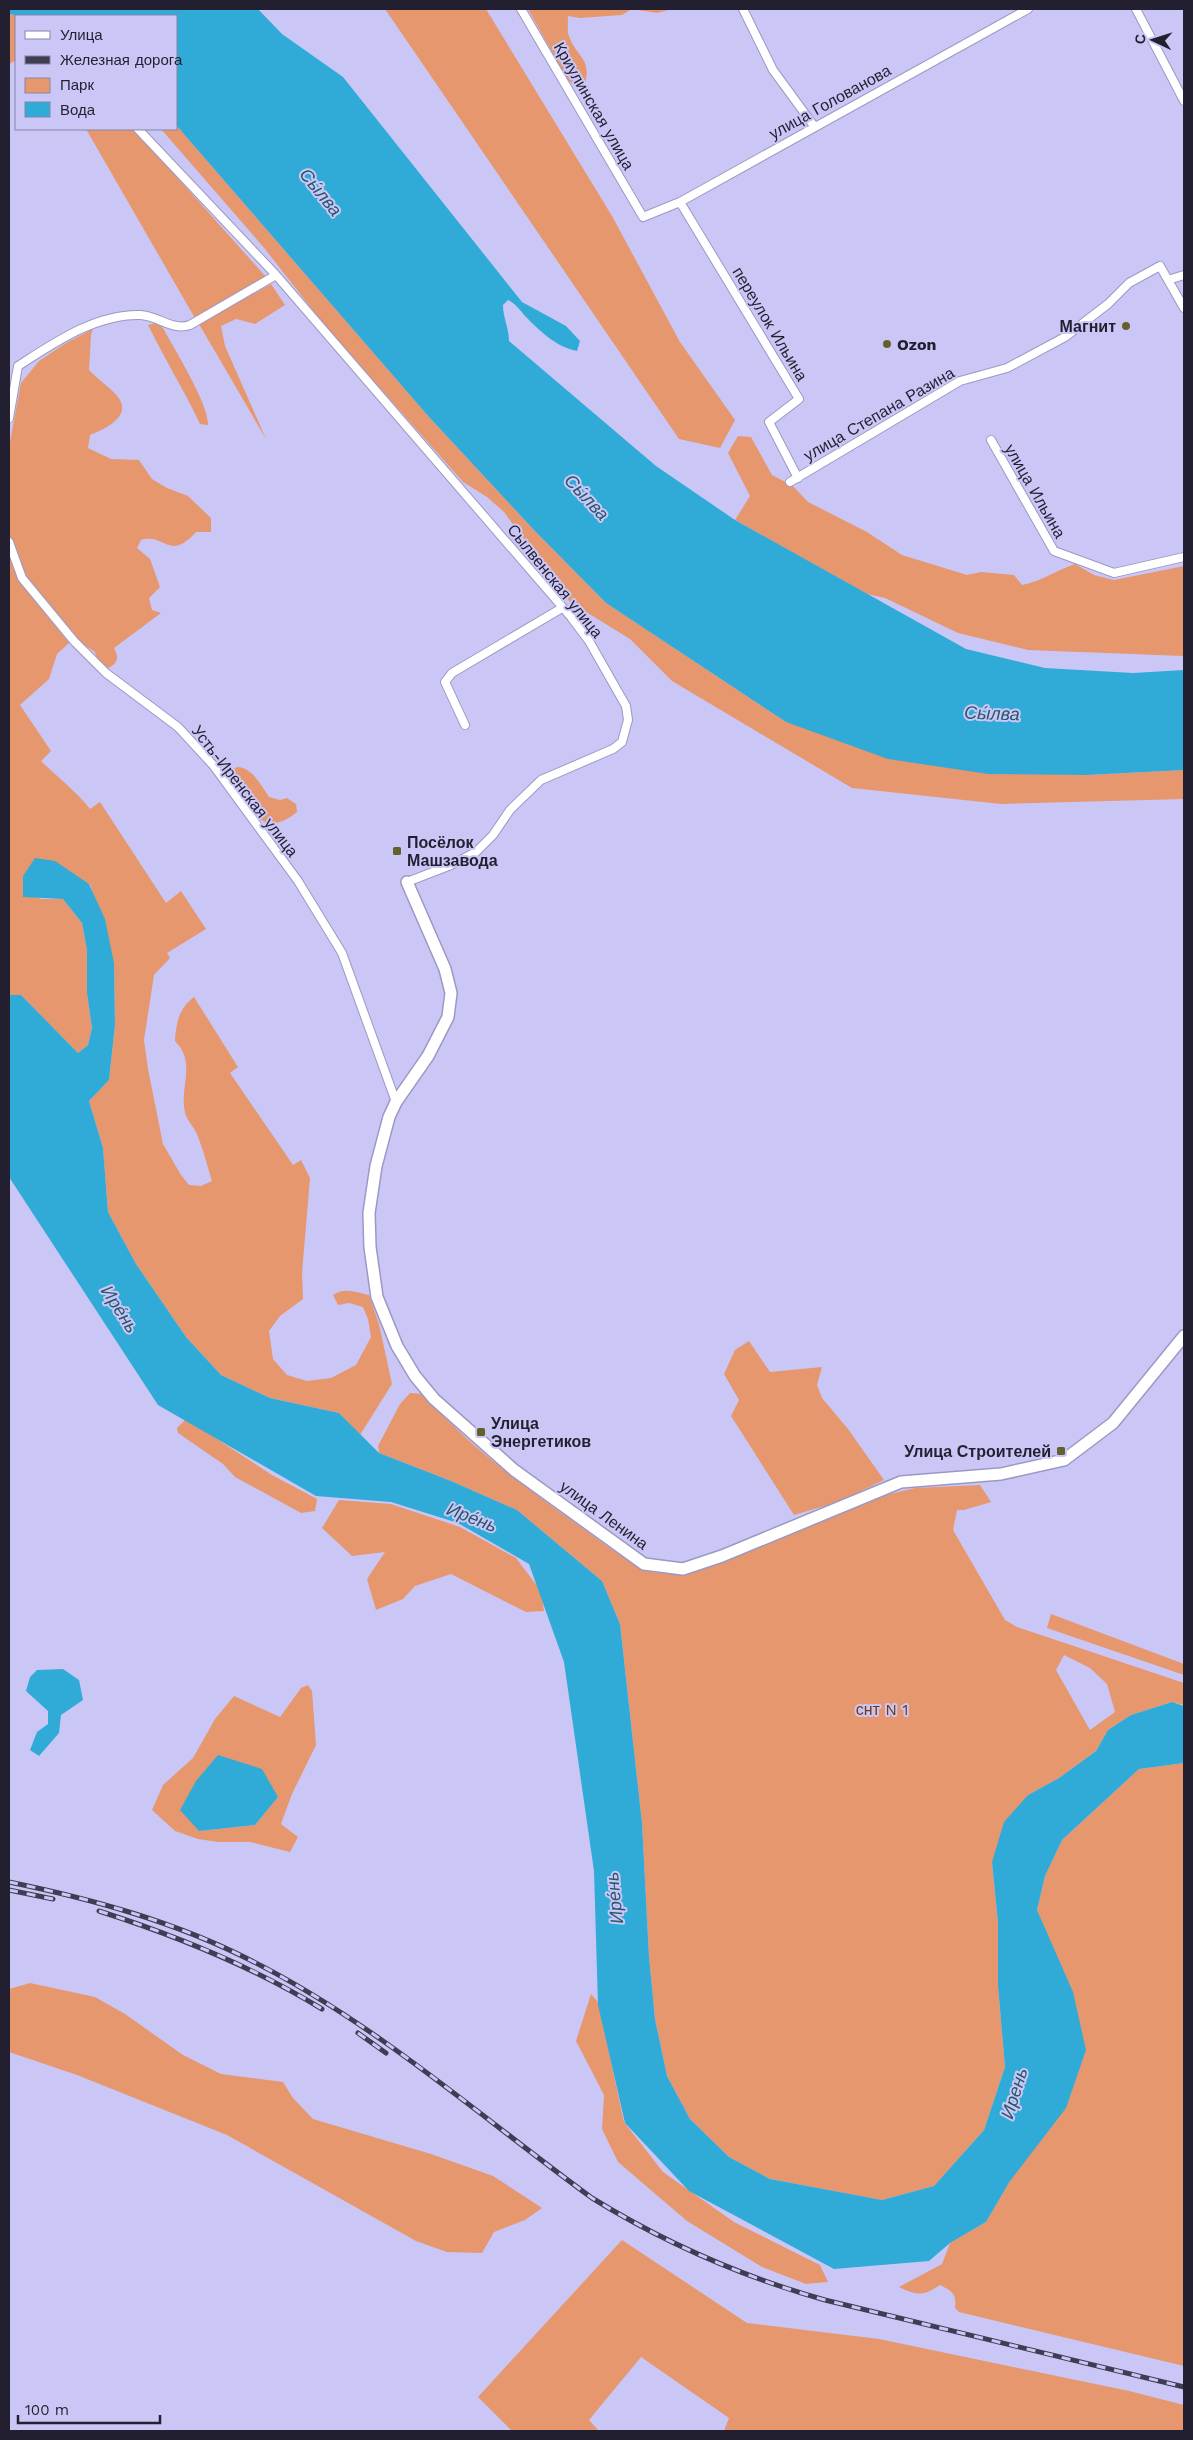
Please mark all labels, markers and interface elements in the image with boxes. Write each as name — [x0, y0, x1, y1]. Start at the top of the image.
legend — [15, 15, 178, 130]
north arrow — [1128, 15, 1178, 65]
text: Улица — [60, 26, 103, 44]
text: С — [1132, 33, 1148, 45]
street label: Криулинская улица — [550, 39, 638, 173]
text: Железная дорога — [60, 51, 183, 69]
street label: улица Голованова — [766, 61, 894, 143]
text: Парк — [60, 76, 94, 94]
text: Вода — [60, 101, 96, 119]
water label: Сы́лва — [295, 164, 347, 220]
street label: переулок Ильина — [728, 264, 812, 384]
place label: Магнит — [1060, 317, 1116, 336]
marker: Магнит — [1120, 320, 1132, 332]
place label: Ozon — [897, 335, 936, 354]
marker: Ozon — [881, 338, 893, 350]
street label: улица Степана Разина — [800, 363, 958, 465]
street label: улица Ильина — [1000, 441, 1070, 541]
water label: Сы́лва — [560, 470, 614, 524]
street label: Сылвенская улица — [503, 520, 607, 642]
water label: Сы́лва — [964, 702, 1020, 724]
street label: Усть-Иренская улица — [188, 722, 302, 861]
place label: Посёлок Машзавода — [407, 833, 498, 870]
marker: Посёлок Машзавода — [391, 845, 403, 857]
water label: Ире́нь — [97, 1281, 143, 1337]
place label: Улица Энергетиков — [491, 1414, 591, 1451]
marker: Улица Энергетиков — [475, 1426, 487, 1438]
place label: Улица Строителей — [904, 1442, 1051, 1461]
marker: Улица Строителей — [1055, 1445, 1067, 1457]
street label: улица Ленина — [556, 1477, 652, 1553]
water label: Ире́нь — [444, 1498, 500, 1536]
park label: снт N 1 — [856, 1700, 908, 1719]
water label: Ире́нь — [601, 1871, 627, 1925]
water label: Ирень — [996, 2065, 1032, 2121]
scale bar — [18, 2392, 160, 2424]
text: 100 m — [25, 2401, 69, 2419]

